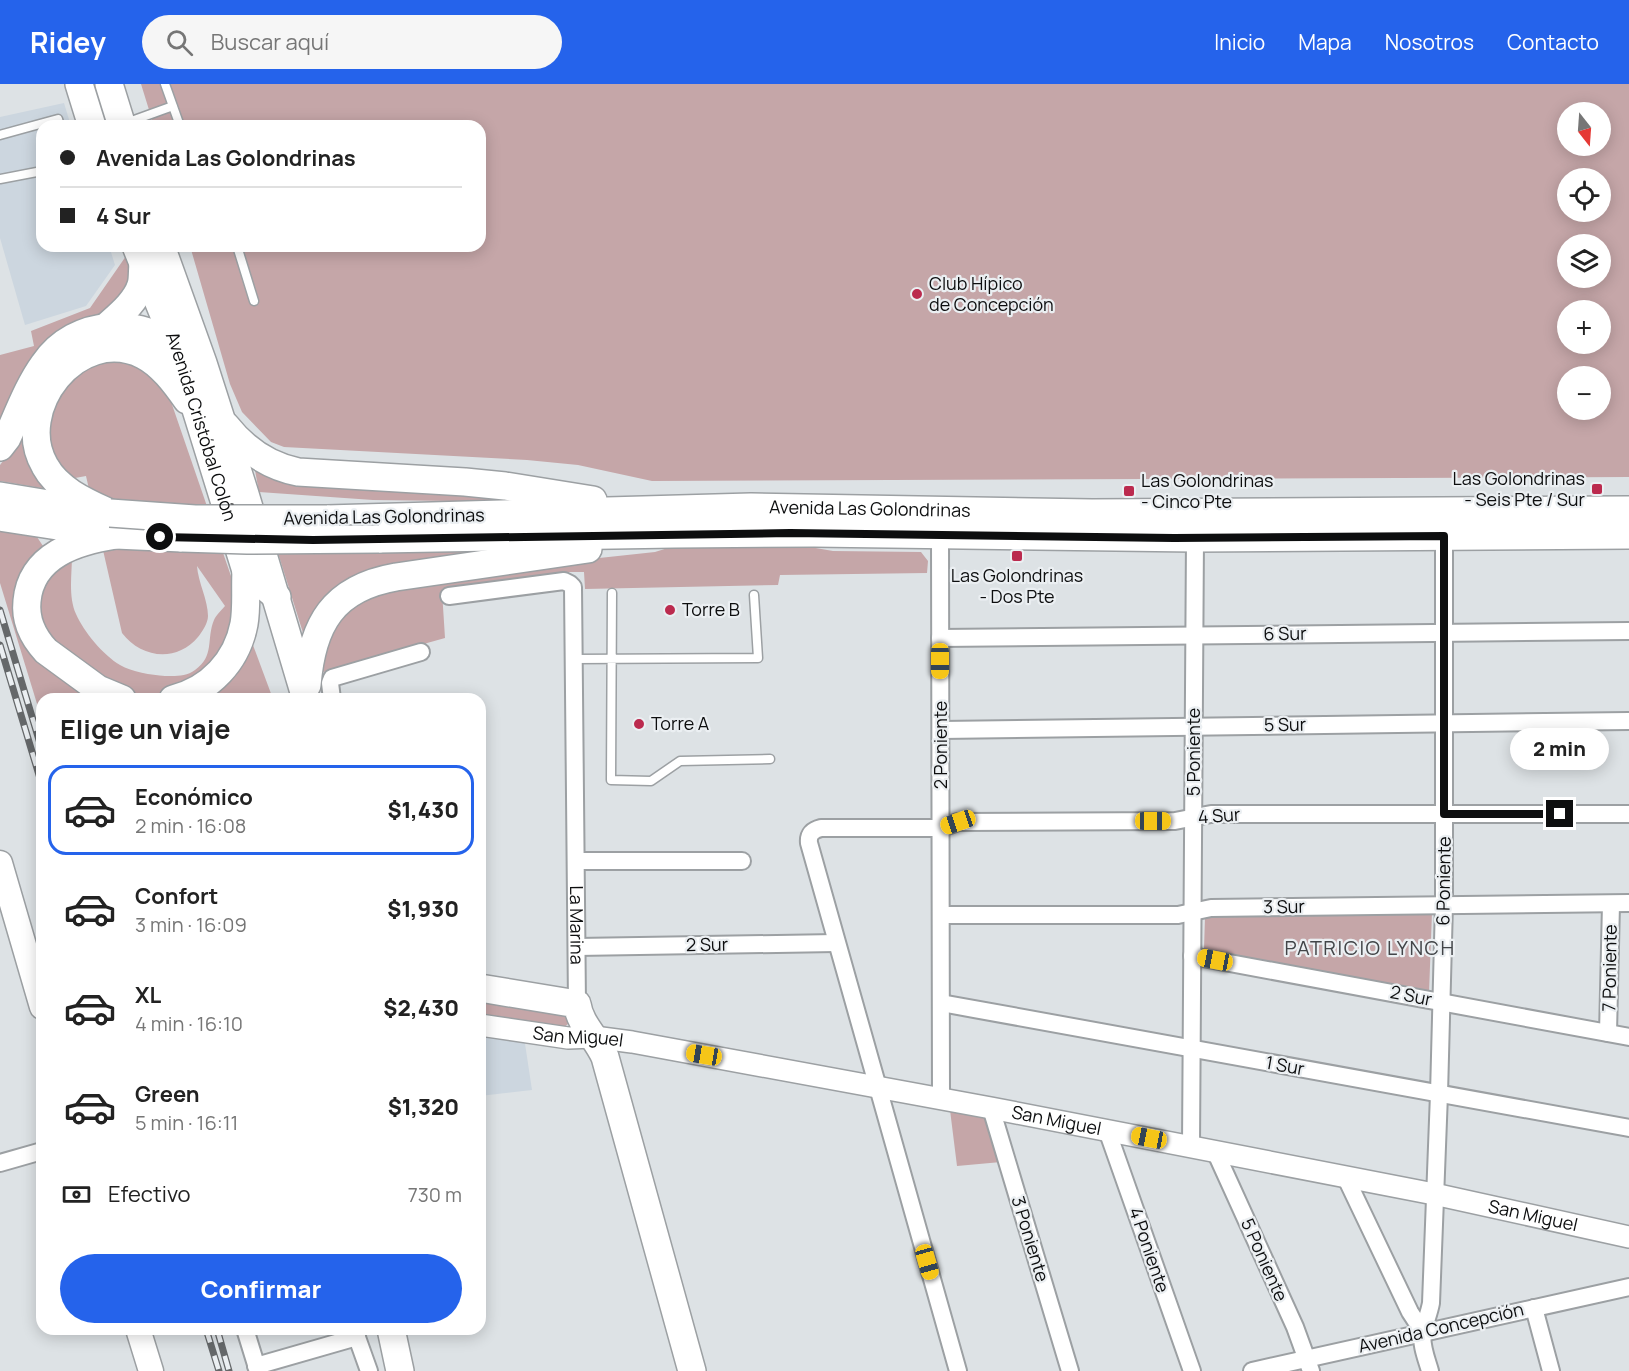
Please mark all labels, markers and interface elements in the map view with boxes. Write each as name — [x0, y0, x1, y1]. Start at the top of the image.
search box — [142, 15, 562, 69]
text: Ridey — [30, 23, 106, 61]
icon: search — [163, 26, 196, 59]
text: Buscar aquí — [211, 27, 329, 57]
text: Inicio — [1214, 28, 1265, 56]
text: Mapa — [1298, 28, 1352, 56]
text: Nosotros — [1385, 28, 1474, 56]
text: Contacto — [1507, 28, 1599, 56]
north arrow — [1557, 102, 1611, 156]
map controls — [1557, 102, 1611, 420]
text: Avenida Las Golondrinas — [96, 143, 356, 173]
button: locate — [1557, 168, 1611, 222]
text: 4 Sur — [96, 201, 151, 231]
button: layers — [1557, 234, 1611, 288]
place label: Club Hípico de Concepción — [929, 271, 1054, 316]
marker: Club Hípico de Concepción — [910, 287, 924, 301]
button: + — [1557, 300, 1611, 354]
street label: Avenida Cristóbal Colón — [161, 328, 243, 524]
button: − — [1557, 366, 1611, 420]
place label: Las Golondrinas - Seis Pte / Sur — [1452, 466, 1586, 511]
place label: Las Golondrinas - Cinco Pte — [1141, 468, 1274, 513]
marker: Las Golondrinas - Seis Pte / Sur — [1590, 482, 1604, 496]
marker: Las Golondrinas - Cinco Pte — [1122, 484, 1136, 498]
street label: Avenida Las Golondrinas — [769, 494, 971, 522]
street label: Avenida Las Golondrinas — [283, 502, 485, 530]
route start — [146, 523, 173, 550]
marker: Las Golondrinas - Dos Pte — [1010, 549, 1024, 563]
place label: Las Golondrinas - Dos Pte — [951, 563, 1083, 608]
place label: Torre B — [682, 597, 740, 621]
marker: Torre B — [663, 603, 677, 617]
street label: 6 Sur — [1263, 621, 1307, 645]
car — [931, 643, 949, 679]
street label: 2 Poniente — [928, 701, 952, 789]
street label: 5 Poniente — [1181, 708, 1205, 796]
text: Elige un viaje — [60, 710, 231, 747]
place label: Torre A — [651, 711, 710, 735]
street label: 5 Sur — [1264, 712, 1307, 736]
marker: Torre A — [632, 717, 646, 731]
callout: 2 min — [1510, 727, 1610, 769]
text: 2 min — [1533, 735, 1586, 762]
text: Económico — [135, 782, 253, 812]
icon: car — [63, 783, 117, 837]
text: $1,430 — [387, 795, 459, 825]
route end — [1546, 800, 1573, 827]
street label: 4 Sur — [1197, 802, 1241, 828]
car — [938, 808, 978, 836]
text: 2 min · 16:08 — [135, 812, 246, 839]
car — [1135, 812, 1171, 830]
street label: 6 Poniente — [1430, 836, 1456, 926]
text: Confort — [135, 881, 218, 911]
icon: car — [63, 882, 117, 936]
street label: La Marina — [565, 885, 590, 965]
text: $1,930 — [387, 894, 459, 924]
street label: 3 Sur — [1263, 894, 1306, 918]
text: 3 min · 16:09 — [135, 911, 247, 938]
street label: 7 Poniente — [1596, 924, 1622, 1012]
street label: 2 Sur — [686, 932, 729, 956]
district label: PATRICIO LYNCH — [1284, 934, 1456, 961]
car — [1196, 948, 1234, 972]
street label: 2 Sur — [1388, 979, 1435, 1011]
text: XL — [135, 980, 161, 1010]
icon: car — [63, 981, 117, 1035]
text: $2,430 — [383, 993, 459, 1023]
text: 4 min · 16:10 — [135, 1010, 243, 1037]
street label: San Miguel — [531, 1020, 625, 1052]
car — [685, 1043, 723, 1067]
street label: 1 Sur — [1264, 1050, 1307, 1080]
text: Green — [135, 1079, 200, 1109]
icon: car — [63, 1080, 117, 1134]
text: $1,320 — [388, 1092, 459, 1122]
street label: San Miguel — [1010, 1099, 1104, 1140]
text: 5 min · 16:11 — [135, 1109, 238, 1136]
car — [1130, 1126, 1168, 1150]
icon: cash — [60, 1178, 93, 1211]
text: Efectivo — [108, 1179, 191, 1209]
text: 730 m — [408, 1181, 462, 1208]
street label: 3 Poniente — [1007, 1193, 1055, 1284]
street label: San Miguel — [1486, 1193, 1580, 1236]
street label: 4 Poniente — [1124, 1204, 1176, 1296]
street label: 5 Poniente — [1236, 1214, 1294, 1305]
car — [913, 1242, 941, 1282]
button: Confirmar — [60, 1254, 462, 1323]
street label: Avenida Concepción — [1356, 1296, 1526, 1358]

